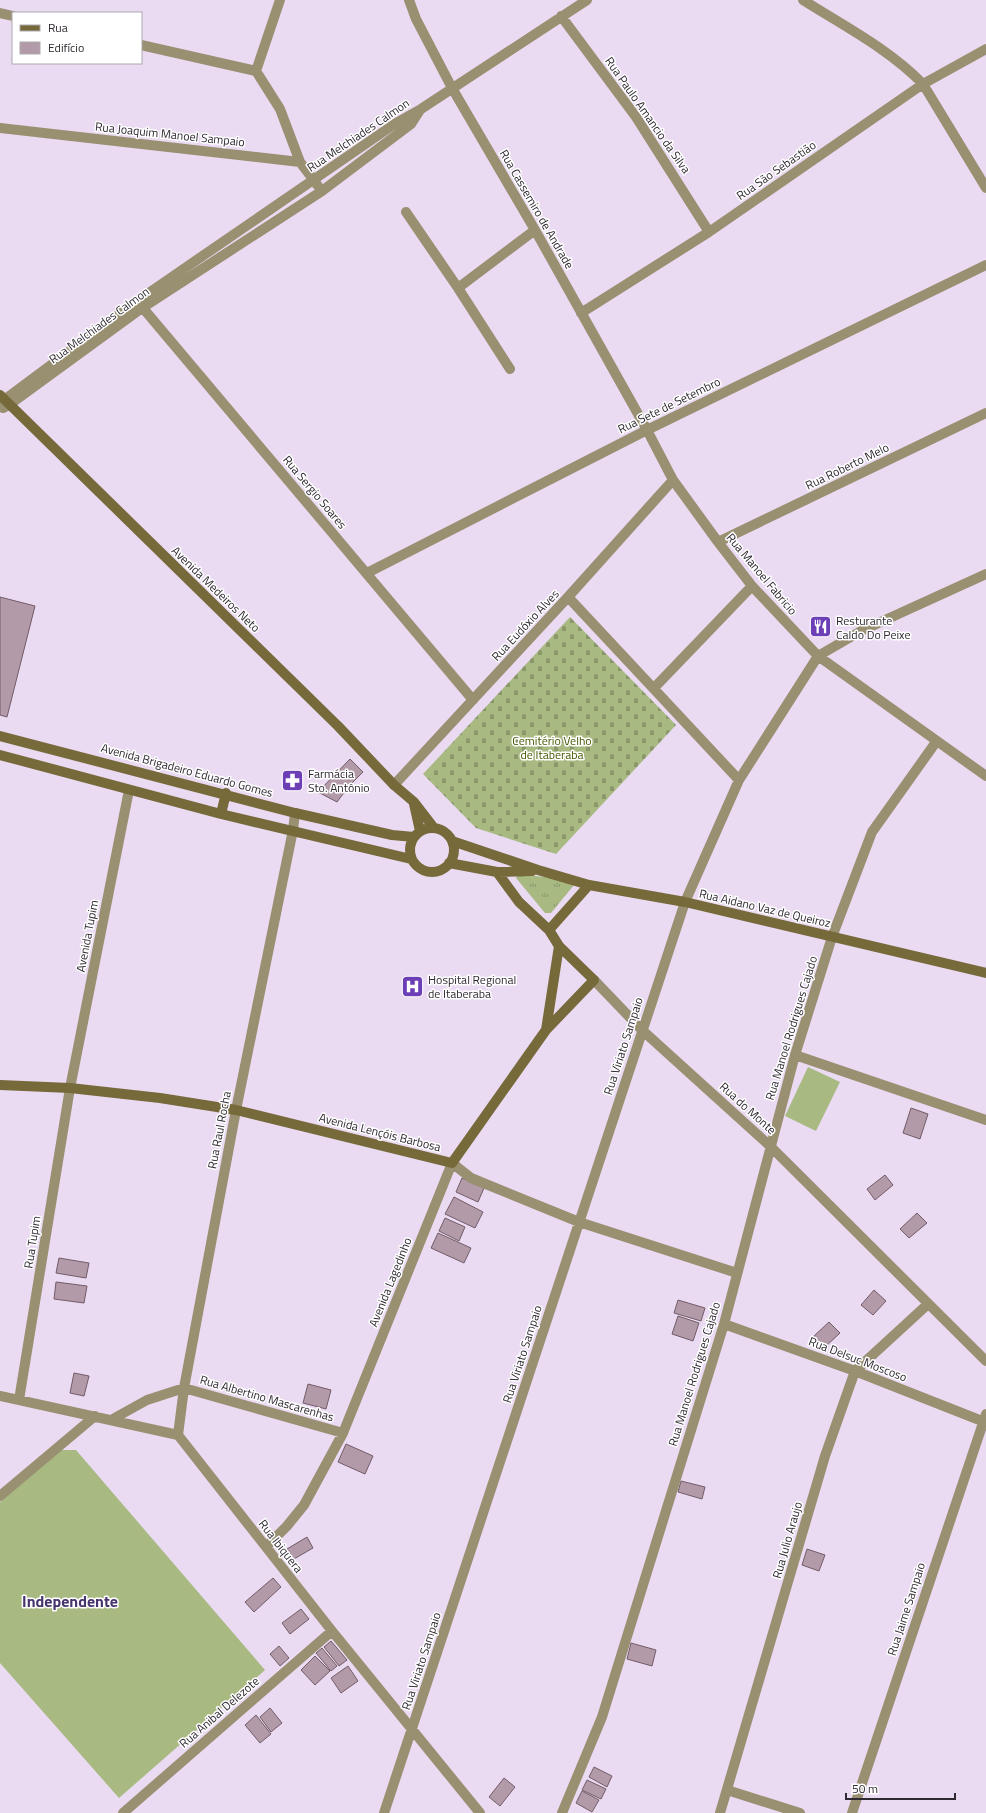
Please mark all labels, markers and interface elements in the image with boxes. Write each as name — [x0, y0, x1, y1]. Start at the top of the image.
legend — [12, 12, 142, 64]
text: Rua — [48, 18, 68, 37]
text: Edifício — [48, 38, 84, 57]
street label: Rua Paulo Amancio da Silva — [600, 53, 696, 177]
street label: Rua Melchiades Calmon — [303, 93, 413, 177]
street label: Rua Joaquim Manoel Sampaio — [94, 117, 246, 151]
street label: Rua São Sebastião — [732, 135, 820, 205]
street label: Rua Cassemiro de Andrade — [495, 146, 579, 272]
street label: Rua Melchiades Calmon — [45, 282, 153, 368]
street label: Rua Sete de Setembro — [614, 372, 724, 438]
street label: Rua Roberto Melo — [802, 438, 892, 494]
street label: Rua Sergio Soares — [278, 451, 352, 533]
street label: Rua Manoel Fabricio — [722, 529, 802, 619]
street label: Avenida Medeiros Neto — [167, 542, 265, 636]
street label: Rua Eudóxio Alves — [487, 585, 564, 665]
place label: Resturante Caldo Do Peixe — [836, 611, 910, 644]
restaurant icon: Resturante Caldo Do Peixe — [808, 614, 834, 640]
park label: Cemitério Velho de Itaberaba — [512, 731, 592, 764]
street label: Avenida Brigadeiro Eduardo Gomes — [99, 738, 275, 802]
place label: Farmácia Sto. Antônio — [308, 764, 370, 797]
pharmacy icon: Farmácia Sto. Antônio — [280, 767, 306, 793]
street label: Rua Aidano Vaz de Queiroz — [697, 884, 833, 932]
street label: Avenida Tupim — [71, 898, 103, 974]
street label: Rua Manoel Rodrigues Cajado — [760, 953, 822, 1103]
place label: Hospital Regional de Itaberaba — [428, 970, 516, 1003]
hospital icon: Hospital Regional de Itaberaba — [399, 973, 425, 999]
street label: Rua Viriato Sampaio — [598, 995, 648, 1097]
street label: Rua do Monte — [715, 1077, 781, 1139]
street label: Rua Raul Rocha — [202, 1089, 236, 1171]
street label: Avenida Lençóis Barbosa — [317, 1108, 443, 1156]
street label: Rua Tupim — [18, 1214, 46, 1270]
street label: Avenida Lagedinho — [363, 1234, 417, 1330]
street label: Rua Manoel Rodrigues Cajado — [663, 1299, 725, 1449]
street label: Rua Viriato Sampaio — [497, 1303, 547, 1405]
street label: Rua Delsuc Moscoso — [806, 1331, 910, 1387]
street label: Rua Albertino Mascarenhas — [198, 1370, 337, 1426]
street label: Rua Julio Araujo — [767, 1499, 807, 1581]
street label: Rua Ibiquera — [254, 1515, 308, 1577]
street label: Rua Jaime Sampaio — [882, 1560, 930, 1658]
district label: Independente — [22, 1589, 118, 1613]
street label: Rua Viriato Sampaio — [396, 1610, 446, 1712]
street label: Rua Anibal Delezote — [175, 1672, 263, 1752]
scale bar — [846, 1775, 955, 1801]
text: 50 m — [852, 1779, 878, 1798]

